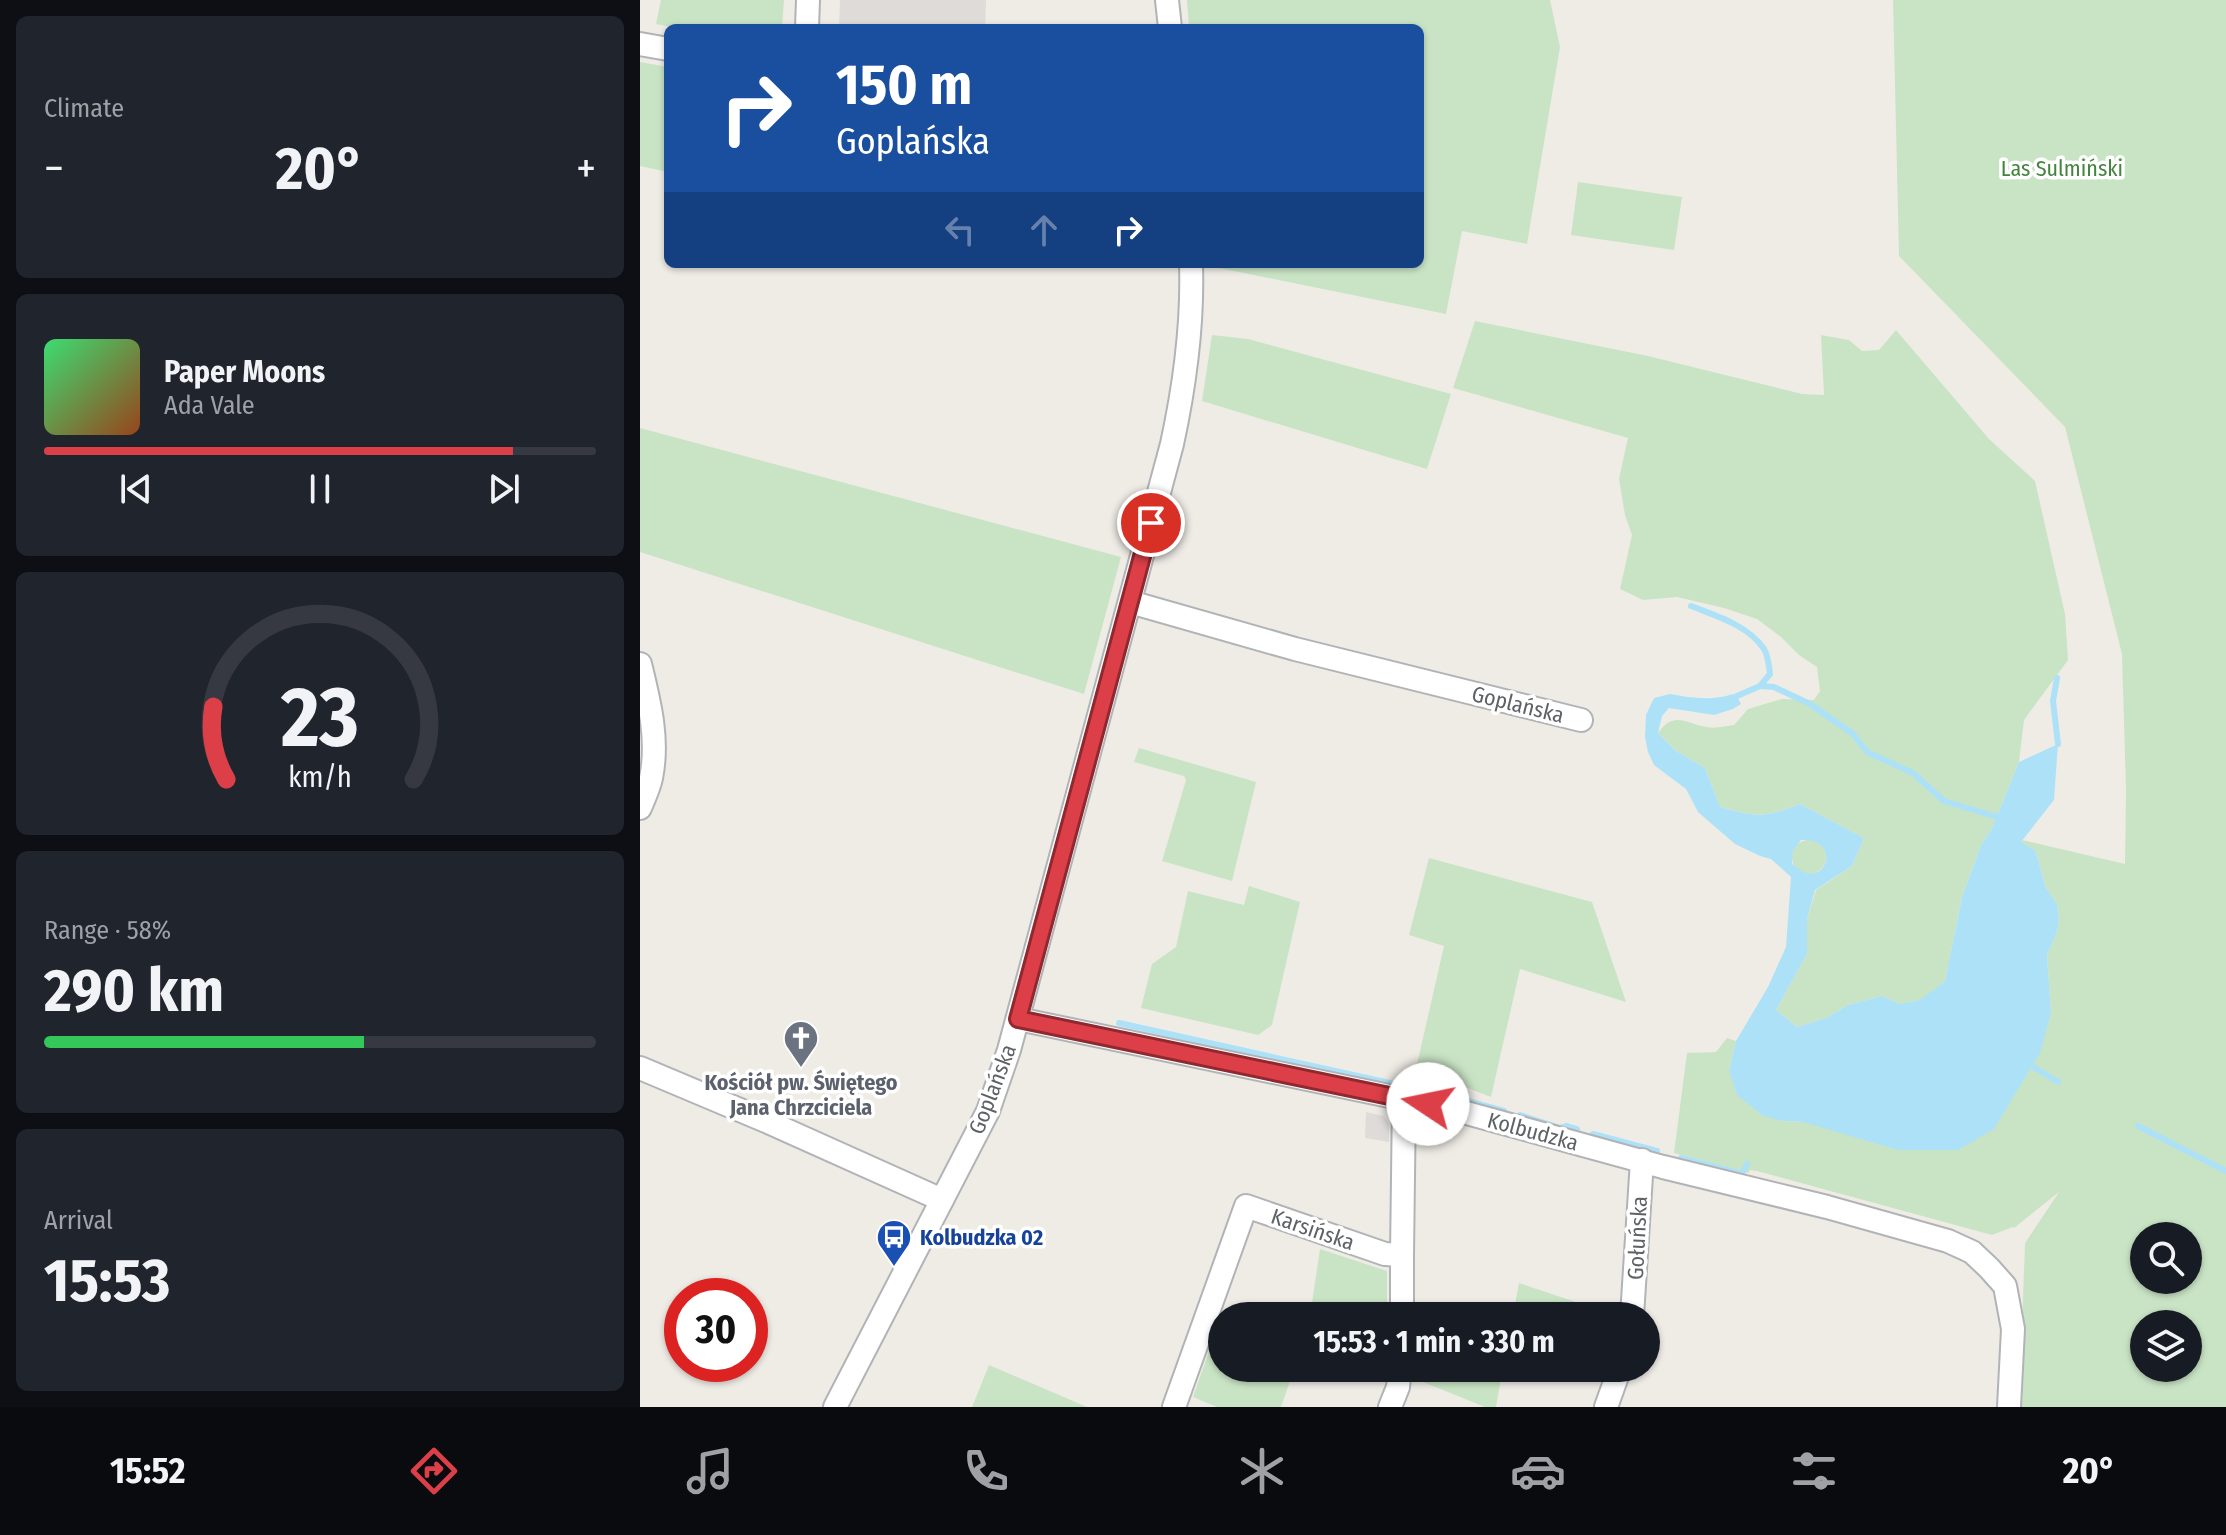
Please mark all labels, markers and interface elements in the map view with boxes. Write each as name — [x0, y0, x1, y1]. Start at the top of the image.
text: 150 m — [836, 52, 972, 119]
icon: right — [704, 56, 808, 160]
text: Climate — [44, 93, 124, 124]
text: Goplańska — [836, 120, 990, 164]
text: 20° — [276, 133, 364, 205]
text: − — [44, 142, 64, 195]
text: + — [576, 142, 596, 195]
park label: Las Sulmiński — [2001, 155, 2123, 182]
icon: left — [938, 208, 982, 252]
icon: ahead — [1022, 208, 1066, 252]
icon: right — [1106, 208, 1150, 252]
text: Paper Moons — [164, 354, 325, 390]
text: Ada Vale — [164, 390, 255, 421]
icon: previous — [114, 467, 158, 511]
icon: pause — [298, 467, 342, 511]
icon: next — [482, 467, 526, 511]
pin — [1117, 489, 1185, 557]
icon: arrive — [1129, 501, 1173, 545]
text: 23 — [280, 667, 359, 767]
street label: Goplańska — [1469, 680, 1567, 729]
text: km/h — [288, 760, 352, 795]
text: Range · 58% — [44, 915, 171, 946]
text: 290 km — [44, 955, 224, 1027]
church icon: Kościół pw. Świętego Jana Chrzciciela — [782, 1019, 820, 1069]
street label: Goplańska — [963, 1040, 1022, 1138]
position arrow — [1386, 1062, 1470, 1146]
place label: Kościół pw. Świętego Jana Chrzciciela — [704, 1069, 898, 1121]
street label: Kolbudzka — [1484, 1106, 1581, 1157]
street label: Gołuńska — [1622, 1195, 1653, 1281]
street label: Karsińska — [1268, 1203, 1358, 1256]
text: Arrival — [44, 1205, 113, 1236]
bus stop icon: Kolbudzka 02 — [875, 1218, 913, 1268]
map controls — [2130, 1222, 2202, 1382]
button: search — [2130, 1222, 2202, 1294]
place label: Kolbudzka 02 — [920, 1224, 1043, 1251]
text: 15:53 — [44, 1245, 170, 1317]
speed limit sign: 30 — [664, 1278, 768, 1382]
button: layers — [2130, 1310, 2202, 1382]
text: 15:53 · 1 min · 330 m — [1313, 1324, 1555, 1360]
icon: directions — [406, 1443, 462, 1499]
icon: music — [682, 1443, 738, 1499]
icon: phone — [958, 1443, 1014, 1499]
icon: climate — [1234, 1443, 1290, 1499]
icon: car — [1510, 1443, 1566, 1499]
icon: filters — [1786, 1443, 1842, 1499]
text: 15:52 — [110, 1449, 185, 1493]
text: 20° — [2063, 1449, 2116, 1493]

